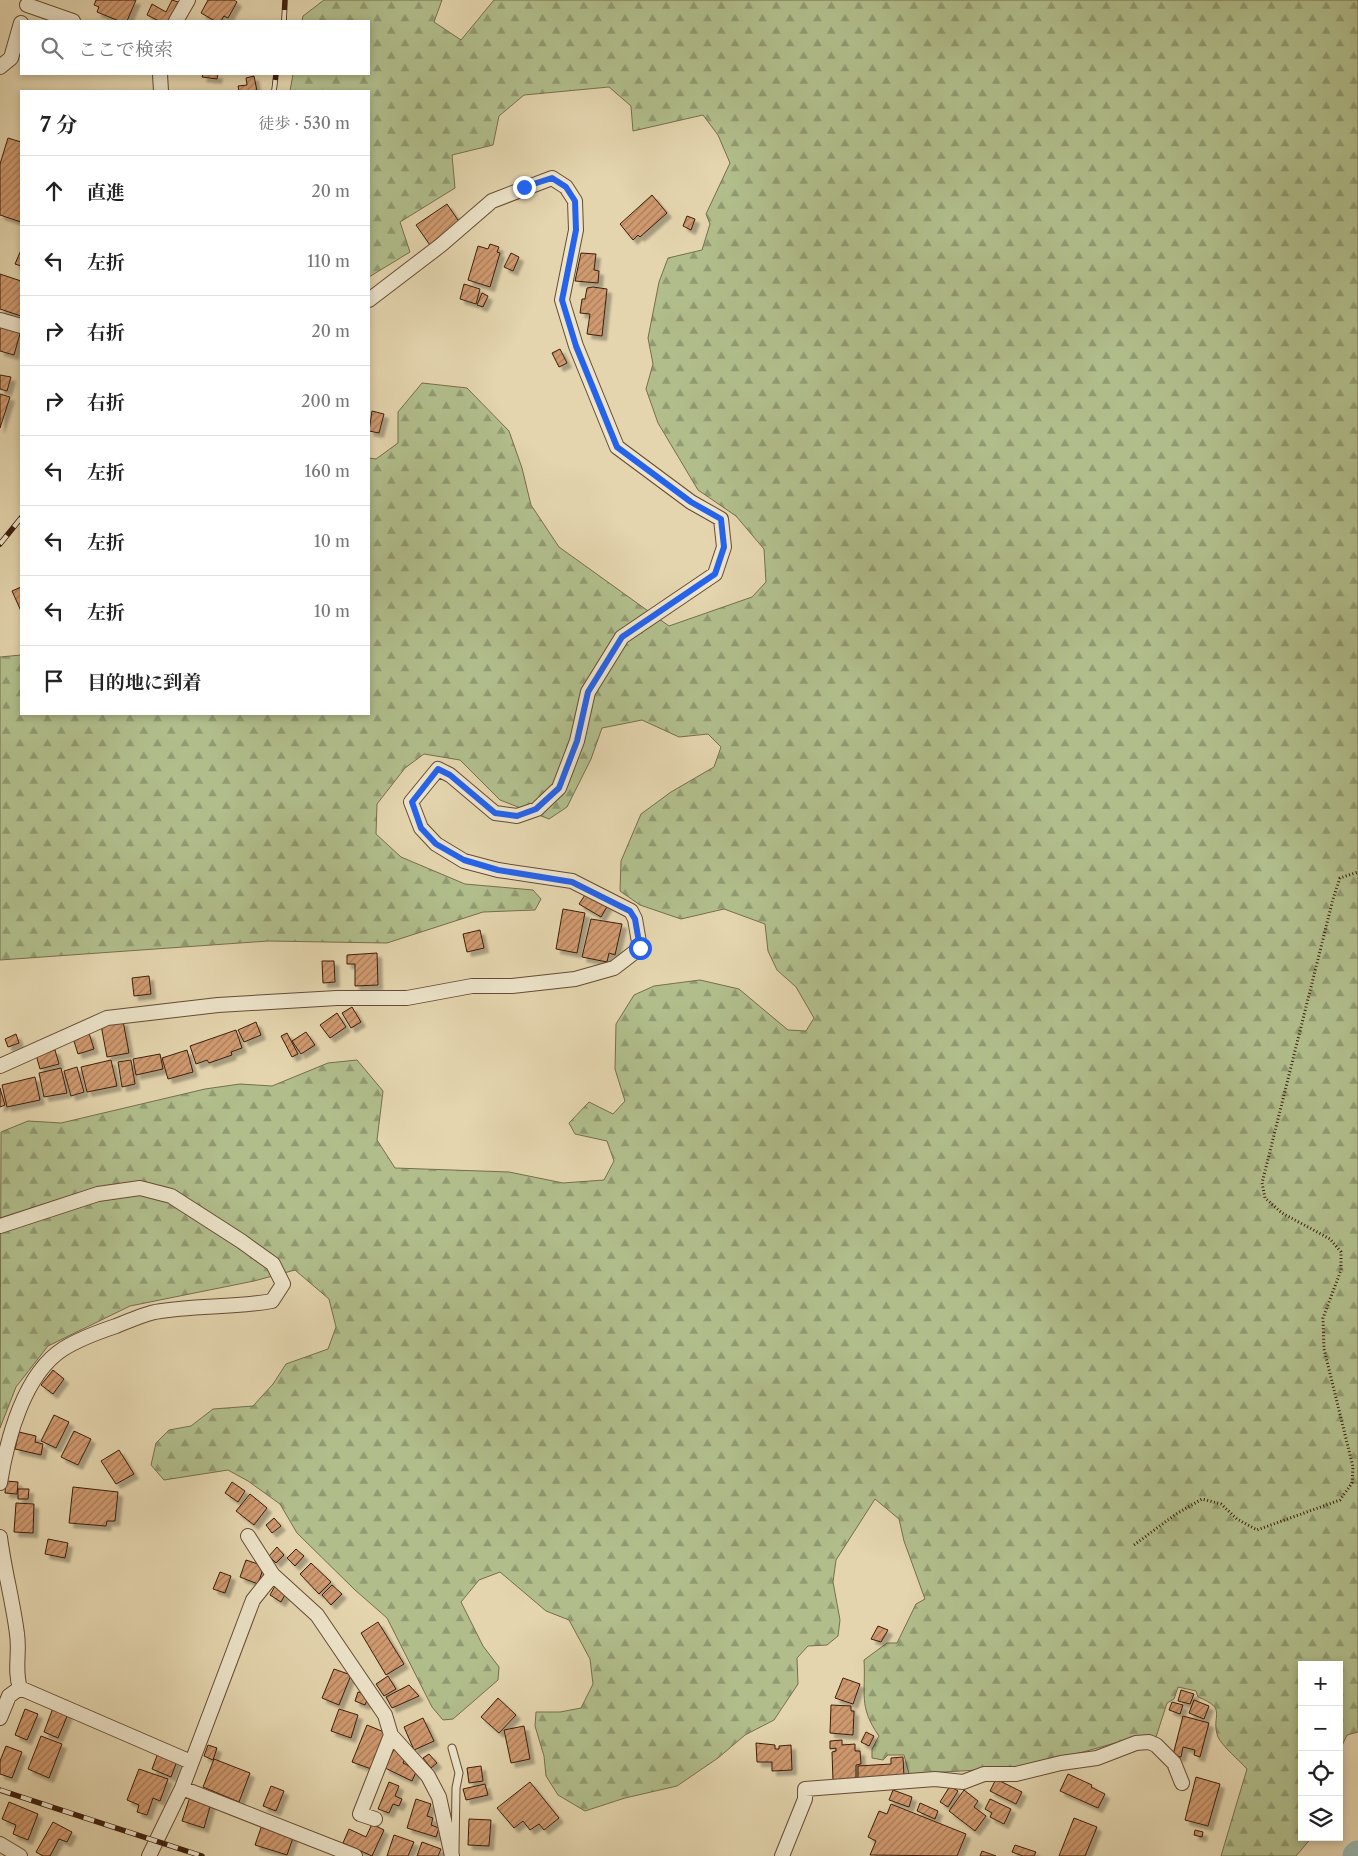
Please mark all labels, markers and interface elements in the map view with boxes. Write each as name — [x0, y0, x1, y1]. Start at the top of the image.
search box — [20, 20, 370, 75]
icon: search — [38, 34, 66, 62]
text: ここで検索 — [78, 38, 173, 61]
text: 7 分 — [40, 112, 77, 137]
text: 徒歩 · 530 m — [258, 113, 350, 133]
route end — [513, 176, 536, 199]
icon: ahead — [40, 177, 68, 205]
text: 直進 — [87, 181, 125, 204]
text: 20 m — [311, 181, 350, 201]
icon: left — [40, 247, 68, 275]
text: 左折 — [87, 251, 125, 274]
text: 110 m — [307, 251, 350, 271]
icon: right — [40, 317, 68, 345]
text: 右折 — [87, 321, 125, 344]
text: 20 m — [311, 321, 350, 341]
icon: right — [40, 387, 68, 415]
text: 右折 — [87, 391, 125, 414]
text: 200 m — [301, 391, 350, 411]
icon: left — [40, 457, 68, 485]
text: 左折 — [87, 461, 125, 484]
text: 160 m — [305, 461, 350, 481]
icon: left — [40, 527, 68, 555]
text: 左折 — [87, 531, 125, 554]
text: 10 m — [314, 531, 350, 551]
icon: left — [40, 597, 68, 625]
text: 左折 — [87, 601, 125, 624]
text: 10 m — [314, 601, 350, 621]
icon: arrive — [40, 667, 68, 695]
text: 目的地に到着 — [87, 671, 201, 694]
route start — [629, 937, 652, 960]
map controls — [1298, 1661, 1343, 1841]
button: + — [1298, 1661, 1343, 1706]
button: − — [1298, 1706, 1343, 1751]
button: locate — [1298, 1751, 1343, 1796]
button: layers — [1298, 1796, 1343, 1841]

